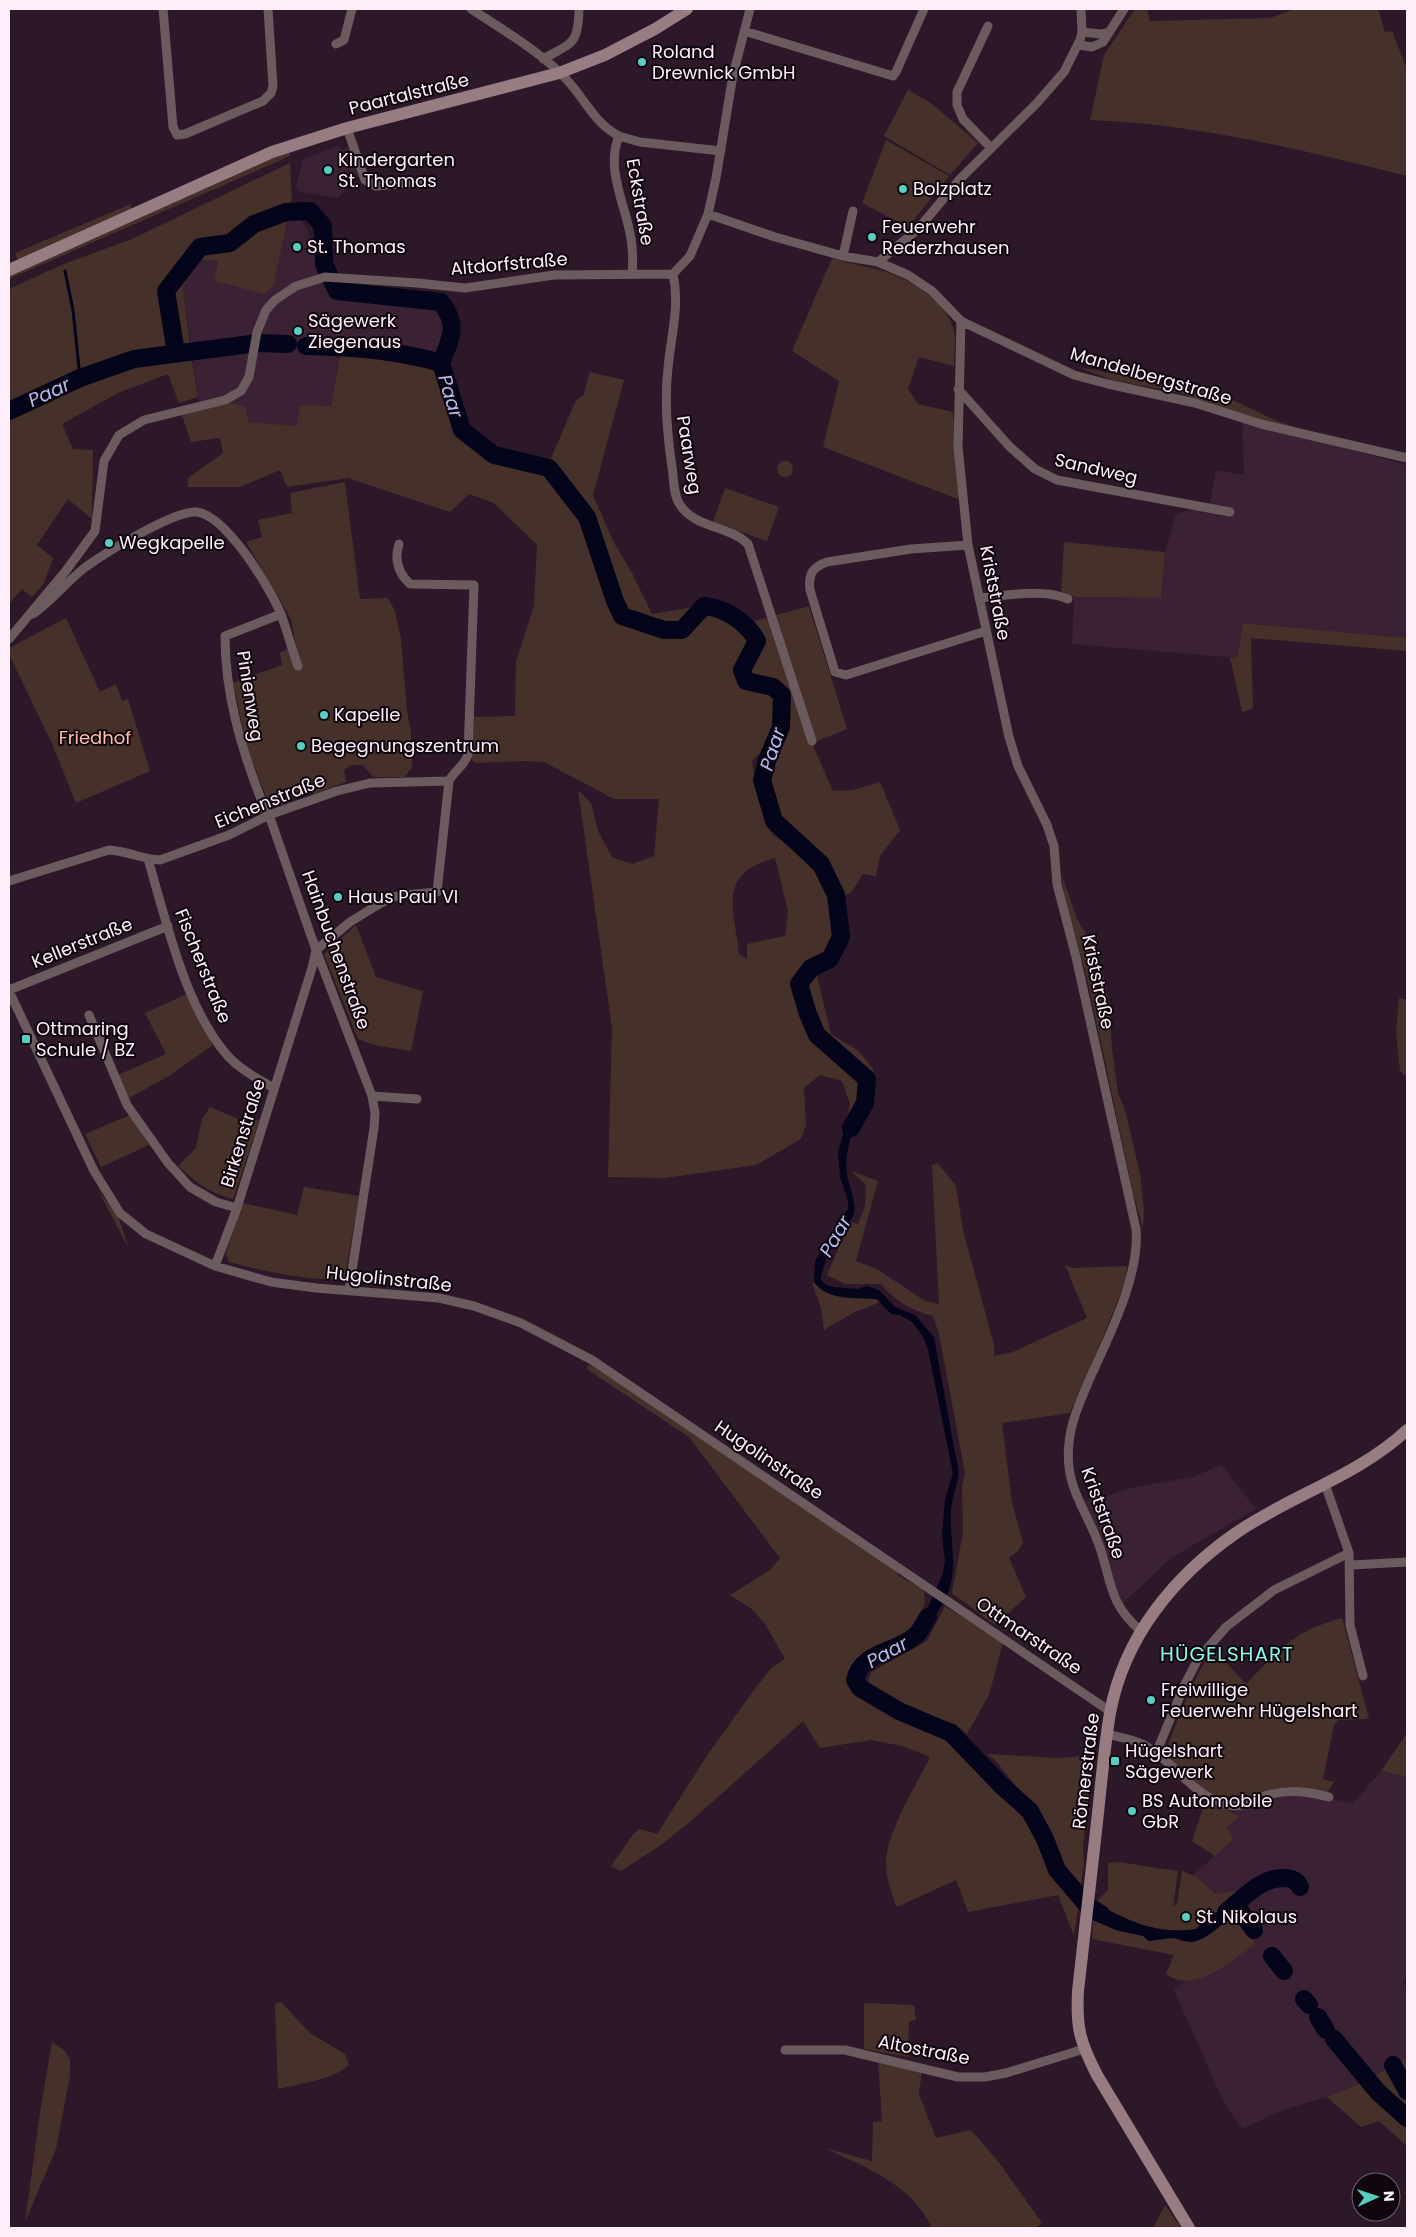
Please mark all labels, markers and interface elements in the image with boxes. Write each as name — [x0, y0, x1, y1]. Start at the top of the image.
place label: Roland Drewnick GmbH — [652, 39, 795, 85]
marker: Roland Drewnick GmbH — [636, 56, 648, 68]
street label: Paartalstraße — [346, 67, 472, 121]
place label: Kindergarten St. Thomas — [338, 147, 455, 193]
street label: Eckstraße — [621, 157, 660, 247]
marker: Kindergarten St. Thomas — [322, 164, 334, 176]
place label: Bolzplatz — [913, 176, 992, 201]
marker: Bolzplatz — [897, 183, 909, 195]
place label: Feuerwehr Rederzhausen — [882, 214, 1010, 260]
marker: Feuerwehr Rederzhausen — [866, 231, 878, 243]
place label: St. Thomas — [307, 234, 406, 259]
marker: St. Thomas — [291, 241, 303, 253]
street label: Altdorfstraße — [449, 246, 569, 281]
place label: Sägewerk Ziegenaus — [308, 308, 401, 354]
marker: Sägewerk Ziegenaus — [292, 325, 304, 337]
street label: Mandelbergstraße — [1067, 340, 1235, 411]
water label: Paar — [24, 371, 76, 414]
water label: Paar — [431, 371, 470, 422]
street label: Paarweg — [671, 414, 708, 496]
street label: Sandweg — [1052, 447, 1140, 490]
place label: Wegkapelle — [119, 530, 225, 555]
marker: Wegkapelle — [103, 537, 115, 549]
street label: Kriststraße — [974, 543, 1017, 642]
street label: Pinienweg — [231, 649, 270, 743]
place label: Kapelle — [334, 702, 400, 727]
marker: Kapelle — [318, 709, 330, 721]
water label: Paar — [753, 723, 792, 774]
park label: Friedhof — [59, 725, 131, 750]
place label: Begegnungszentrum — [311, 733, 499, 758]
marker: Begegnungszentrum — [295, 740, 307, 752]
street label: Eichenstraße — [211, 767, 329, 834]
street label: Hainbuchenstraße — [296, 867, 377, 1033]
place label: Haus Paul VI — [348, 884, 458, 909]
marker: Haus Paul VI — [332, 891, 344, 903]
street label: Fischerstraße — [169, 905, 238, 1027]
street label: Kellerstraße — [28, 911, 136, 974]
street label: Kriststraße — [1076, 932, 1121, 1032]
place label: Ottmaring Schule / BZ — [36, 1016, 135, 1062]
marker: Ottmaring Schule / BZ — [20, 1033, 32, 1045]
street label: Birkenstraße — [214, 1075, 271, 1190]
water label: Paar — [813, 1210, 859, 1262]
street label: Hugolinstraße — [325, 1259, 453, 1298]
street label: Hugolinstraße — [710, 1414, 829, 1505]
street label: Kriststraße — [1075, 1463, 1132, 1562]
street label: Ottmarstraße — [971, 1591, 1087, 1680]
water label: Paar — [862, 1630, 914, 1675]
district label: HÜGELSHART — [1160, 1640, 1294, 1668]
place label: Freiwillige Feuerwehr Hügelshart — [1161, 1677, 1358, 1723]
marker: Freiwillige Feuerwehr Hügelshart — [1145, 1694, 1157, 1706]
street label: Römerstraße — [1066, 1711, 1105, 1831]
place label: Hügelshart Sägewerk — [1125, 1738, 1223, 1784]
marker: Hügelshart Sägewerk — [1109, 1755, 1121, 1767]
place label: BS Automobile GbR — [1142, 1788, 1272, 1834]
marker: BS Automobile GbR — [1126, 1805, 1138, 1817]
place label: St. Nikolaus — [1196, 1904, 1297, 1929]
marker: St. Nikolaus — [1180, 1911, 1192, 1923]
street label: Altostraße — [876, 2028, 972, 2071]
north arrow — [1351, 2172, 1401, 2222]
text: N — [1379, 2191, 1399, 2202]

